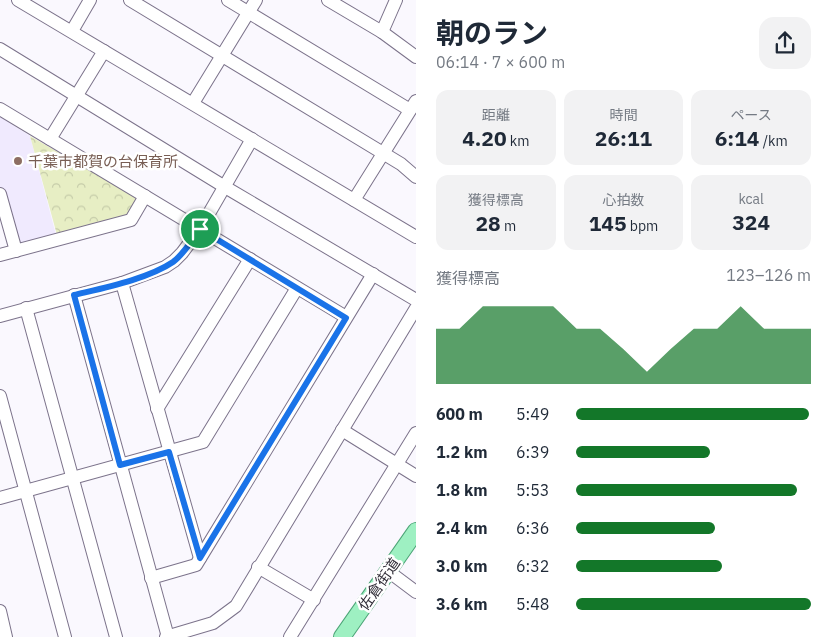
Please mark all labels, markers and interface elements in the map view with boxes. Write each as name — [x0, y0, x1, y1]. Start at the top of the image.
text: 朝のラン — [436, 14, 548, 51]
button: share — [759, 17, 811, 69]
text: 06:14 · 7 × 600 m — [436, 52, 565, 72]
text: 距離 — [482, 106, 510, 124]
text: 時間 — [609, 106, 637, 124]
text: ペース — [731, 106, 772, 124]
text: 4.20 — [462, 124, 507, 152]
text: 26:11 — [595, 124, 652, 152]
text: 6:14 — [715, 124, 759, 152]
text: km — [507, 132, 529, 150]
text: /km — [759, 132, 788, 150]
place label: 千葉市都賀の台保育所 — [28, 152, 178, 171]
marker: 千葉市都賀の台保育所 — [12, 155, 24, 167]
text: kcal — [738, 190, 764, 208]
text: 獲得標高 — [468, 191, 524, 209]
text: 心拍数 — [602, 191, 644, 209]
pin — [179, 208, 221, 250]
text: 324 — [732, 208, 770, 236]
text: 28 — [475, 209, 501, 237]
text: 145 — [589, 209, 627, 237]
icon: arrive — [186, 215, 214, 243]
text: m — [501, 217, 516, 235]
text: bpm — [627, 217, 658, 235]
text: 123–126 m — [726, 265, 811, 285]
text: 獲得標高 — [436, 268, 500, 288]
text: 600 m — [436, 404, 483, 424]
text: 5:49 — [516, 404, 549, 424]
text: 1.2 km — [436, 442, 487, 462]
text: 6:39 — [516, 442, 549, 462]
text: 1.8 km — [436, 480, 487, 500]
text: 5:53 — [516, 480, 549, 500]
text: 2.4 km — [436, 518, 487, 538]
text: 6:36 — [516, 518, 549, 538]
street label: 佐倉街道 — [354, 554, 404, 614]
text: 3.0 km — [436, 556, 487, 576]
text: 6:32 — [516, 556, 549, 576]
text: 3.6 km — [436, 594, 487, 614]
text: 5:48 — [516, 594, 549, 614]

